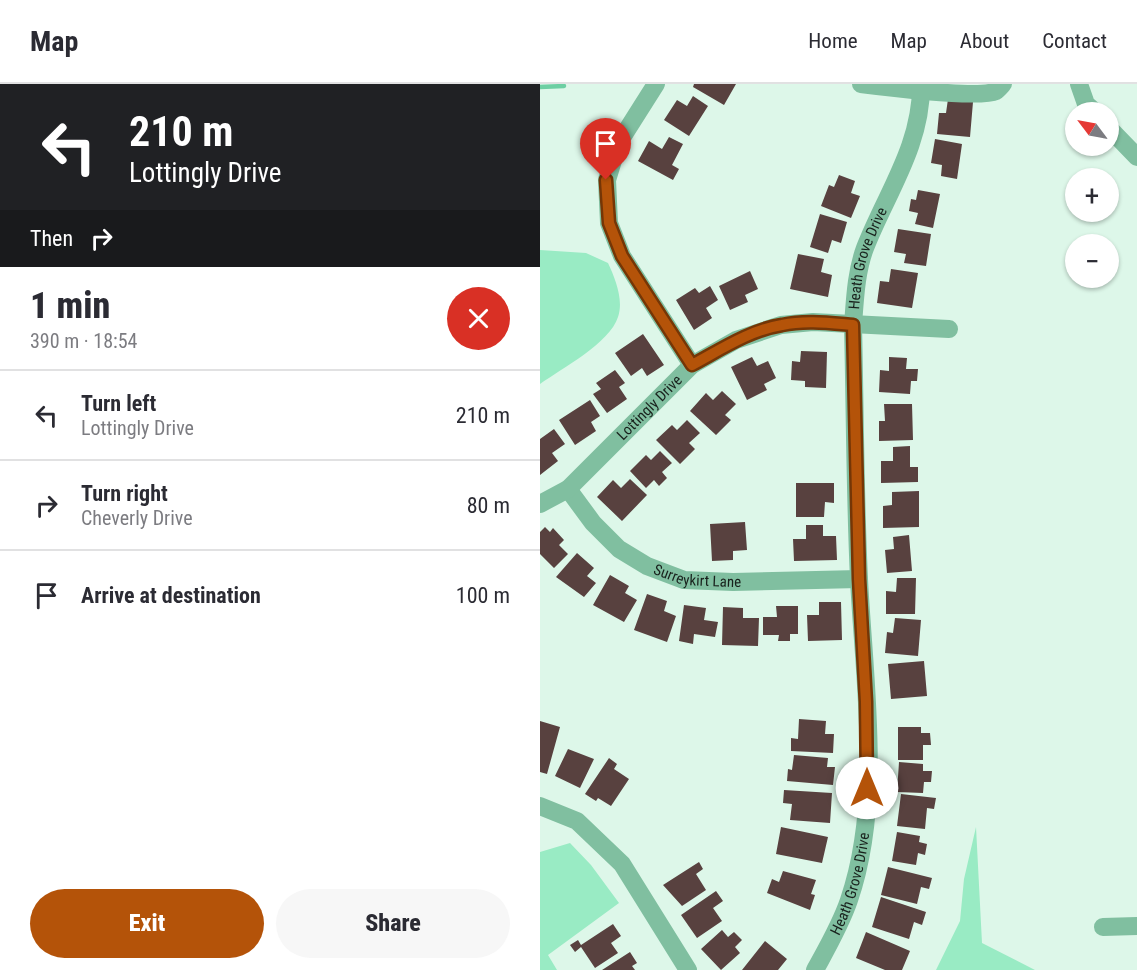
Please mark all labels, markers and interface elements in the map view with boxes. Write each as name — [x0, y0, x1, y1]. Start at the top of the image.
text: Map — [30, 25, 78, 58]
text: Home — [808, 29, 858, 53]
text: Map — [891, 29, 927, 53]
text: About — [960, 29, 1009, 53]
text: Contact — [1042, 29, 1107, 53]
north arrow — [1065, 102, 1119, 156]
map controls — [1065, 102, 1119, 288]
text: 210 m — [129, 107, 234, 156]
icon: left — [30, 108, 108, 186]
pin — [580, 118, 631, 180]
icon: arrive — [589, 127, 622, 160]
text: Lottingly Drive — [129, 157, 281, 189]
button: + — [1065, 168, 1119, 222]
street label: Heath Grove Drive — [845, 204, 891, 310]
icon: right — [85, 222, 118, 255]
text: Then — [30, 226, 73, 251]
button: − — [1065, 234, 1119, 288]
text: 1 min — [30, 285, 110, 327]
button: close — [447, 287, 510, 350]
text: 390 m · 18:54 — [30, 329, 137, 353]
street label: Lottingly Drive — [613, 371, 686, 444]
text: Turn left — [81, 391, 156, 416]
icon: left — [30, 399, 63, 432]
text: 210 m — [456, 403, 510, 428]
text: Lottingly Drive — [81, 416, 194, 440]
text: Turn right — [81, 481, 168, 506]
icon: right — [30, 489, 63, 522]
text: 80 m — [467, 493, 510, 518]
text: Cheverly Drive — [81, 506, 193, 530]
street label: Surreykirt Lane — [651, 560, 741, 591]
icon: arrive — [30, 579, 63, 612]
text: Arrive at destination — [81, 583, 261, 608]
text: 100 m — [456, 583, 510, 608]
position arrow — [835, 756, 899, 820]
street label: Heath Grove Drive — [826, 831, 873, 938]
button: Exit — [30, 889, 264, 958]
button: Share — [276, 889, 510, 958]

